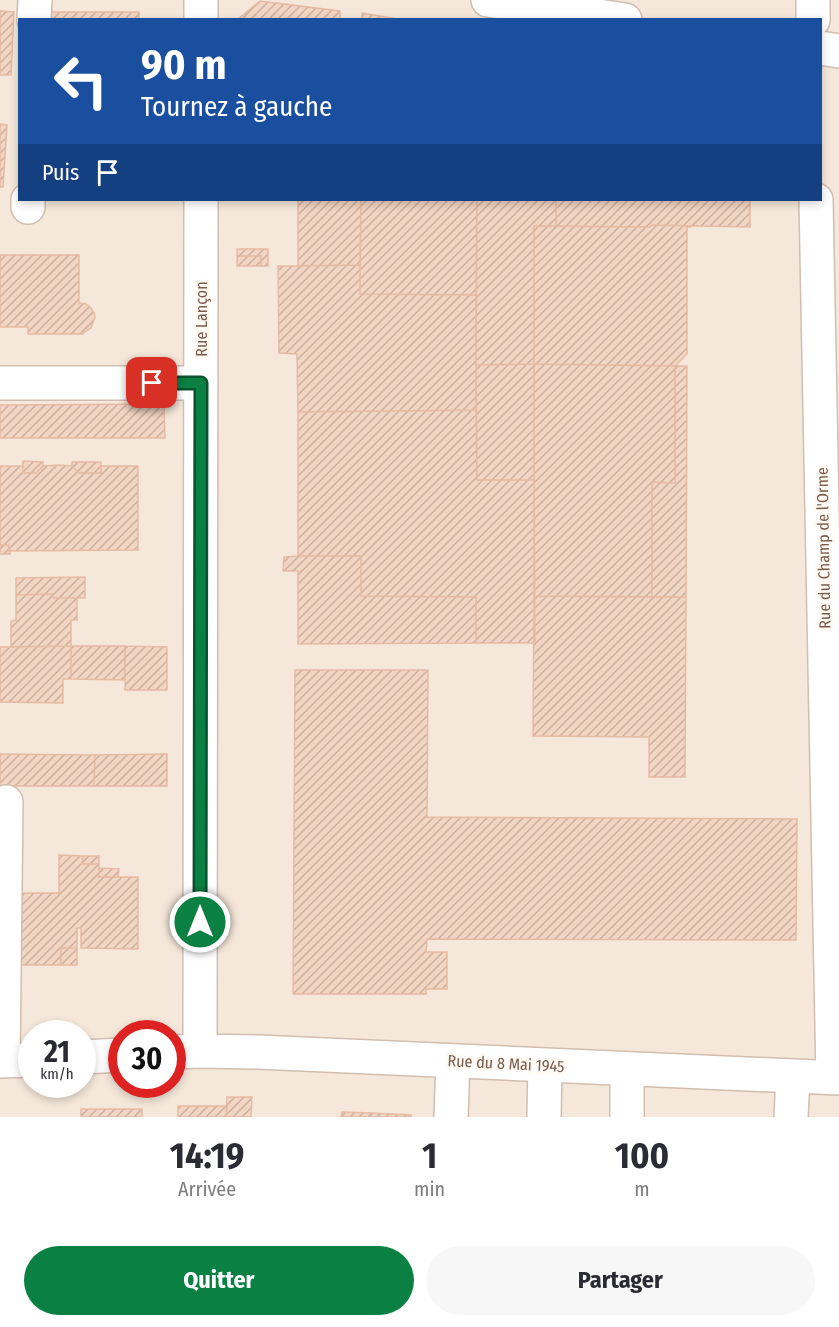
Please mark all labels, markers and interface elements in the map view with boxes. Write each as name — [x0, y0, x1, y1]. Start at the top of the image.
text: 90 m — [141, 40, 226, 90]
icon: left — [42, 42, 120, 120]
text: Tournez à gauche — [141, 91, 332, 123]
icon: arrive — [91, 156, 124, 189]
text: Puis — [42, 159, 79, 186]
street label: Rue Lançon — [192, 281, 211, 357]
pin — [126, 357, 177, 408]
icon: arrive — [135, 366, 168, 399]
street label: Rue du Champ de l'Orme — [813, 467, 834, 629]
position arrow — [168, 890, 232, 954]
speed limit sign: 30 — [108, 1020, 186, 1098]
text: 21 — [44, 1034, 70, 1070]
street label: Rue du 8 Mai 1945 — [447, 1051, 565, 1076]
text: km/h — [40, 1065, 74, 1083]
text: 14:19 — [170, 1134, 244, 1178]
text: 1 — [422, 1134, 437, 1178]
text: 100 — [615, 1134, 669, 1178]
text: Arrivée — [178, 1177, 236, 1201]
text: min — [414, 1177, 445, 1201]
text: m — [634, 1177, 650, 1201]
button: Quitter — [24, 1246, 414, 1315]
button: Partager — [426, 1246, 815, 1315]

